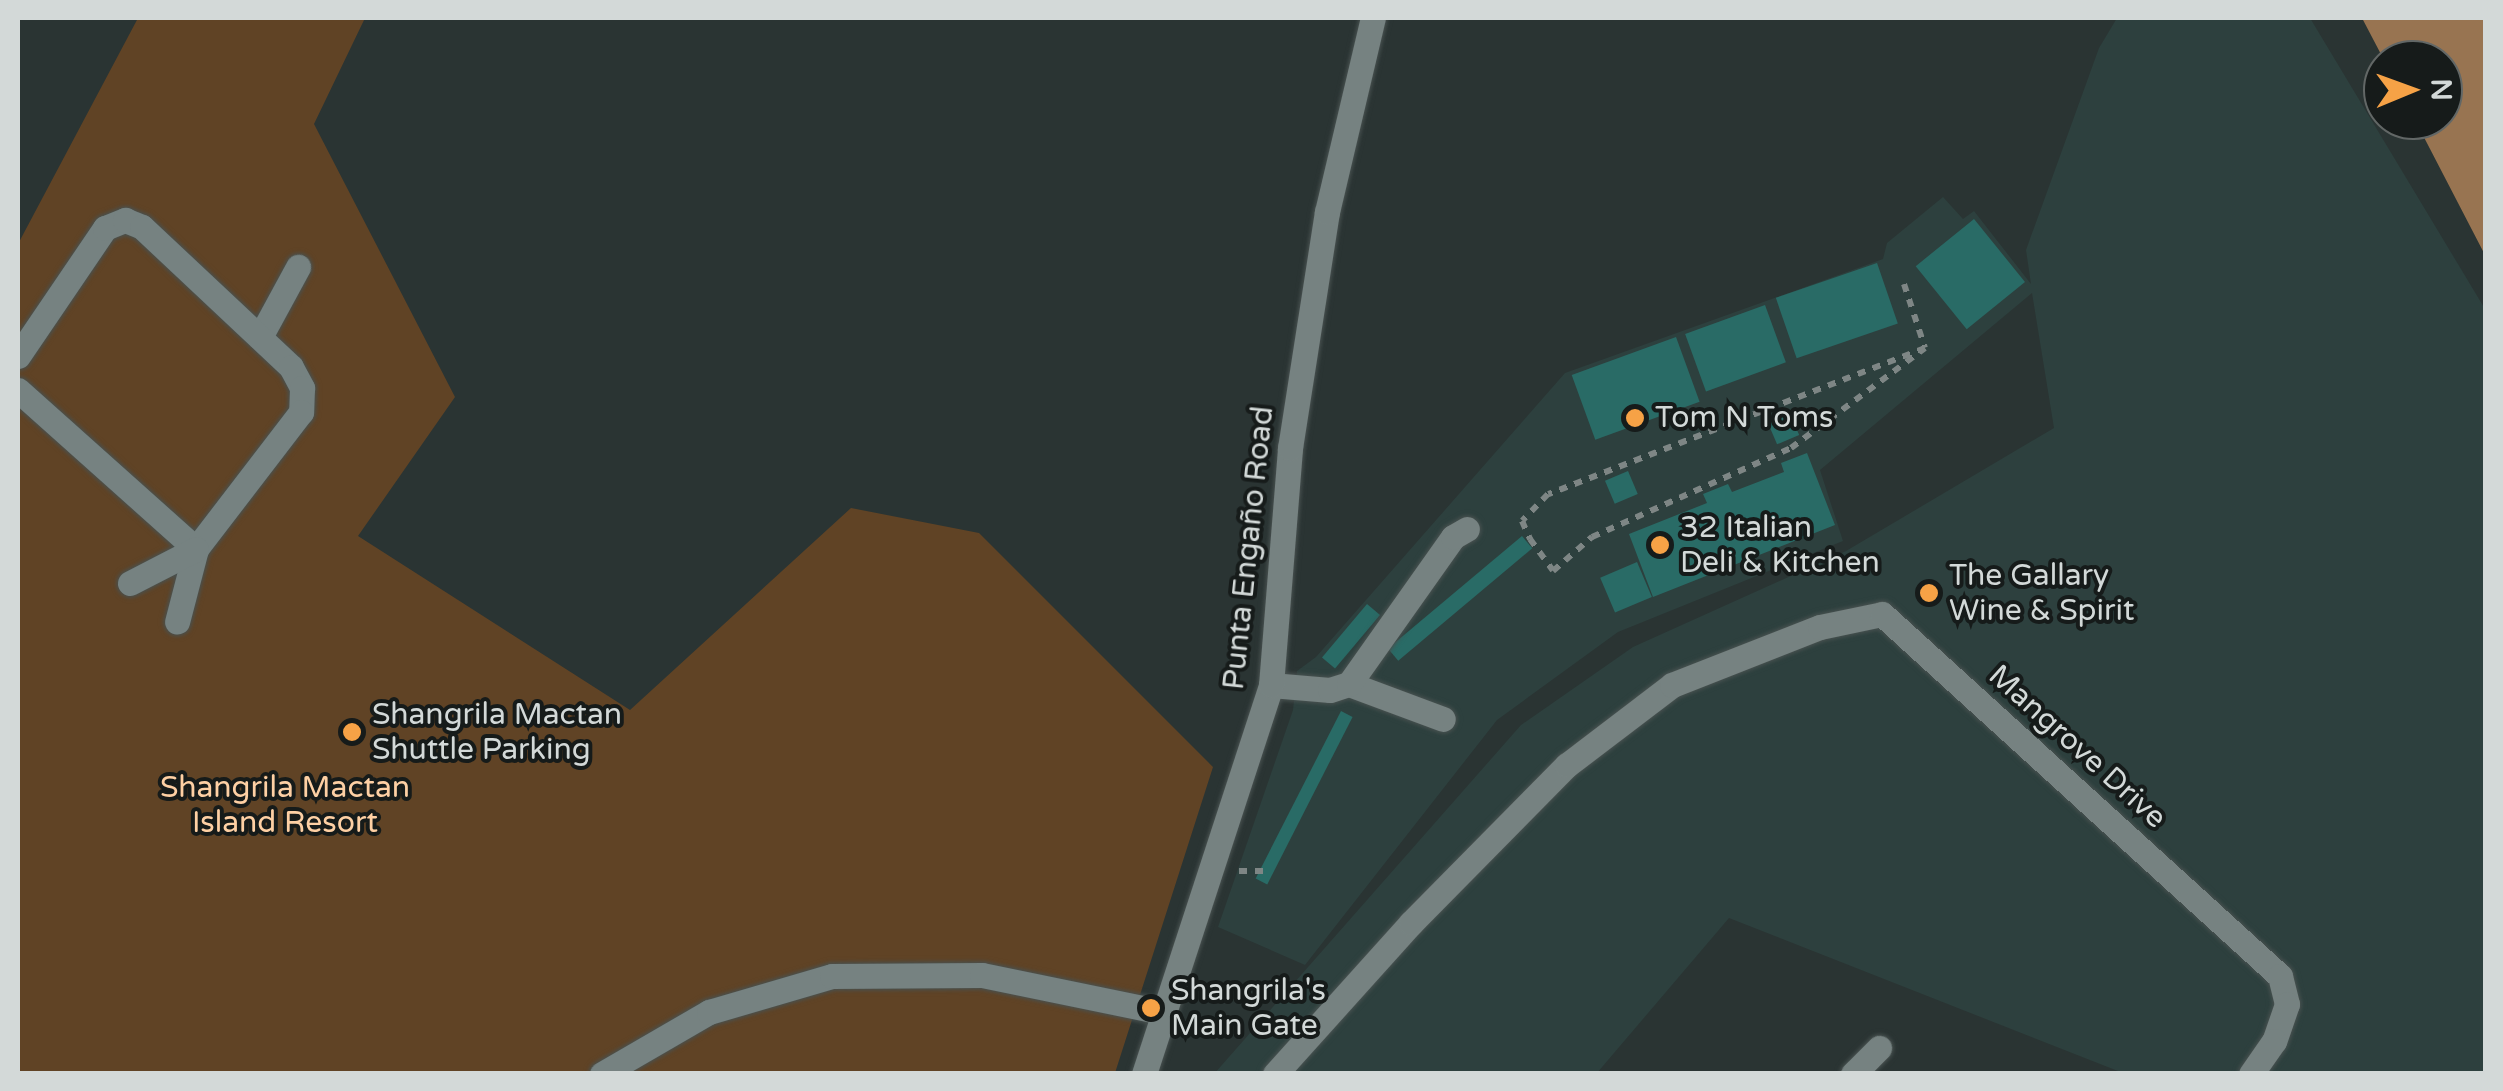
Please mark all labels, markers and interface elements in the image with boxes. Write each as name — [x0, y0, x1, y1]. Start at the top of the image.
north arrow — [2363, 40, 2463, 140]
text: N — [2424, 78, 2458, 101]
place label: Tom N Toms — [1655, 400, 1833, 436]
street label: Punta Engaño Road — [1216, 404, 1282, 692]
marker: Tom N Toms — [1624, 407, 1646, 429]
place label: 32 Italian Deli & Kitchen — [1680, 510, 1880, 580]
marker: 32 Italian Deli & Kitchen — [1649, 534, 1671, 556]
place label: The Gallary Wine & Spirit — [1949, 558, 2134, 628]
marker: The Gallary Wine & Spirit — [1918, 582, 1940, 604]
street label: Mangrove Drive — [1981, 658, 2173, 836]
place label: Shangrila Mactan Shuttle Parking — [372, 697, 622, 768]
marker: Shangrila Mactan Shuttle Parking — [341, 721, 363, 743]
park label: Shangrila Mactan Island Resort — [160, 770, 410, 840]
place label: Shangrila's Main Gate — [1171, 973, 1326, 1044]
marker: Shangrila's Main Gate — [1140, 997, 1162, 1019]

